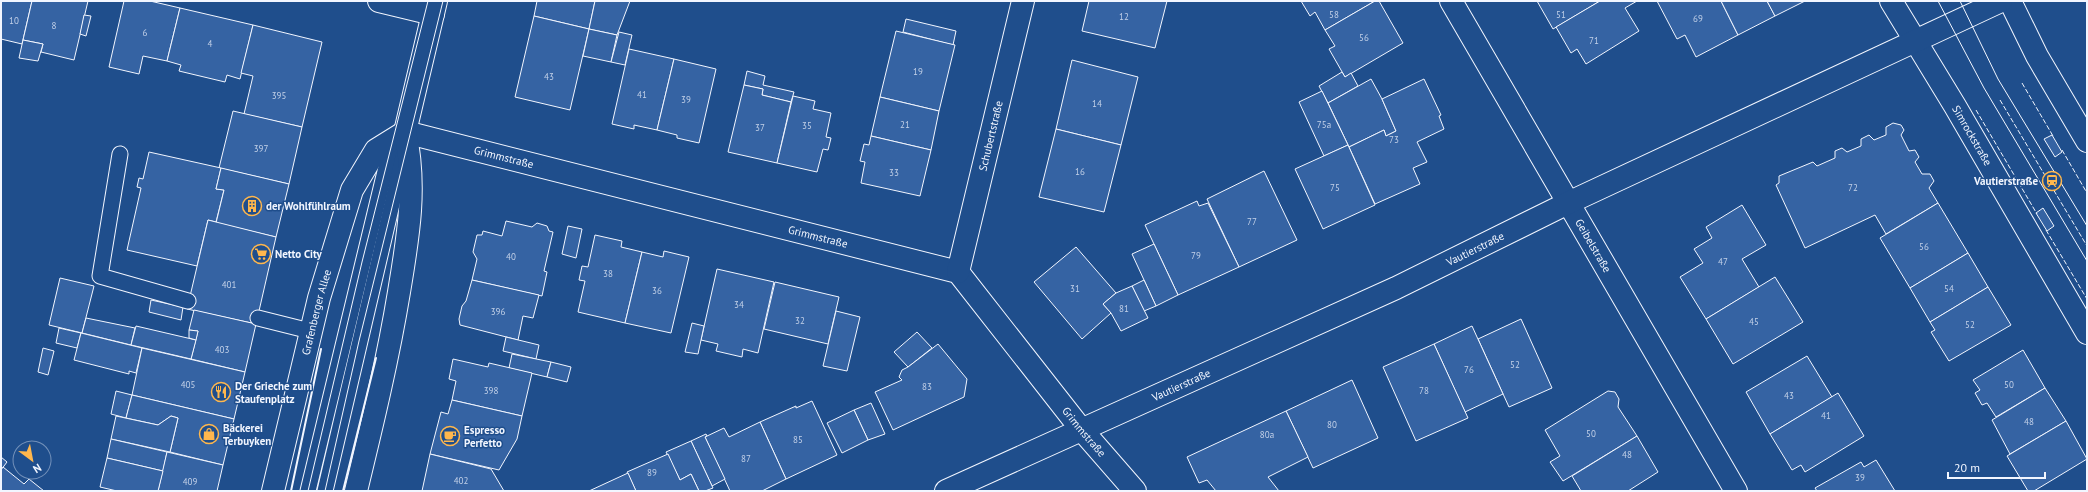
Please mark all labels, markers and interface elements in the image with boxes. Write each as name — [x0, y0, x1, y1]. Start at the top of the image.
house number: 58 — [1329, 9, 1339, 20]
house number: 51 — [1556, 9, 1566, 20]
house number: 12 — [1119, 11, 1129, 22]
house number: 69 — [1693, 13, 1703, 24]
house number: 10 — [9, 15, 19, 26]
house number: 8 — [52, 20, 57, 31]
house number: 6 — [143, 27, 148, 38]
house number: 56 — [1359, 32, 1369, 43]
house number: 71 — [1589, 35, 1599, 46]
house number: 4 — [208, 38, 213, 49]
house number: 19 — [913, 66, 923, 77]
house number: 43 — [544, 71, 554, 82]
house number: 41 — [637, 89, 647, 100]
house number: 395 — [272, 90, 286, 101]
house number: 39 — [681, 94, 691, 105]
house number: 14 — [1092, 98, 1102, 109]
street label: Schubertstraße — [975, 99, 1006, 172]
street label: Simrockstraße — [1949, 103, 1995, 168]
house number: 21 — [900, 119, 910, 130]
house number: 75a — [1317, 119, 1331, 130]
house number: 35 — [802, 120, 812, 131]
house number: 37 — [755, 122, 765, 133]
house number: 73 — [1389, 134, 1399, 145]
house number: 397 — [254, 143, 268, 154]
street label: Grimmstraße — [473, 143, 536, 171]
house number: 16 — [1075, 166, 1085, 177]
house number: 33 — [889, 167, 899, 178]
station icon: Vautierstraße — [2041, 170, 2063, 192]
place label: Vautierstraße — [1973, 174, 2038, 188]
house number: 75 — [1330, 182, 1340, 193]
house number: 72 — [1848, 182, 1858, 193]
building icon: der Wohlfühlraum — [241, 195, 263, 217]
place label: der Wohlfühlraum — [266, 199, 351, 213]
house number: 77 — [1247, 216, 1257, 227]
street label: Geibelstraße — [1572, 216, 1615, 275]
street label: Grimmstraße — [787, 222, 850, 251]
street label: Vautierstraße — [1443, 228, 1507, 270]
house number: 56 — [1919, 241, 1929, 252]
supermarket icon: Netto City — [250, 243, 272, 265]
place label: Netto City — [275, 247, 323, 261]
house number: 79 — [1191, 250, 1201, 261]
house number: 40 — [506, 251, 516, 262]
house number: 47 — [1718, 256, 1728, 267]
street label: Grafenberger Allee — [299, 267, 334, 356]
house number: 38 — [603, 268, 613, 279]
house number: 401 — [222, 279, 236, 290]
house number: 31 — [1070, 283, 1080, 294]
house number: 54 — [1944, 283, 1954, 294]
house number: 36 — [652, 285, 662, 296]
house number: 34 — [734, 299, 744, 310]
house number: 81 — [1119, 303, 1129, 314]
house number: 396 — [491, 306, 505, 317]
house number: 32 — [795, 315, 805, 326]
house number: 45 — [1749, 316, 1759, 327]
house number: 52 — [1965, 319, 1975, 330]
house number: 403 — [215, 344, 229, 355]
house number: 52 — [1510, 359, 1520, 370]
house number: 76 — [1464, 364, 1474, 375]
street label: Vautierstraße — [1149, 365, 1213, 405]
house number: 405 — [181, 379, 195, 390]
place label: Der Grieche zum Staufenplatz — [235, 379, 312, 406]
house number: 50 — [2004, 379, 2014, 390]
restaurant icon: Der Grieche zum Staufenplatz — [210, 381, 232, 403]
house number: 83 — [922, 381, 932, 392]
house number: 398 — [484, 385, 498, 396]
house number: 78 — [1419, 385, 1429, 396]
house number: 43 — [1784, 390, 1794, 401]
street label: Grimmstraße — [1059, 404, 1109, 460]
house number: 41 — [1821, 410, 1831, 421]
house number: 48 — [2024, 416, 2034, 427]
house number: 80 — [1327, 419, 1337, 430]
place label: Bäckerei Terbuyken — [223, 421, 271, 448]
shop icon: Bäckerei Terbuyken — [198, 423, 220, 445]
place label: Espresso Perfetto — [464, 423, 505, 450]
cafe icon: Espresso Perfetto — [439, 425, 461, 447]
house number: 50 — [1586, 428, 1596, 439]
house number: 80a — [1260, 429, 1274, 440]
house number: 85 — [793, 434, 803, 445]
north arrow — [12, 440, 52, 480]
house number: 48 — [1622, 449, 1632, 460]
house number: 87 — [741, 453, 751, 464]
scale bar — [1948, 454, 2045, 480]
text: 20 m — [1954, 460, 1980, 475]
text: N — [31, 461, 44, 476]
house number: 89 — [647, 467, 657, 478]
house number: 39 — [1855, 472, 1865, 483]
house number: 402 — [454, 475, 468, 486]
house number: 409 — [183, 476, 197, 487]

